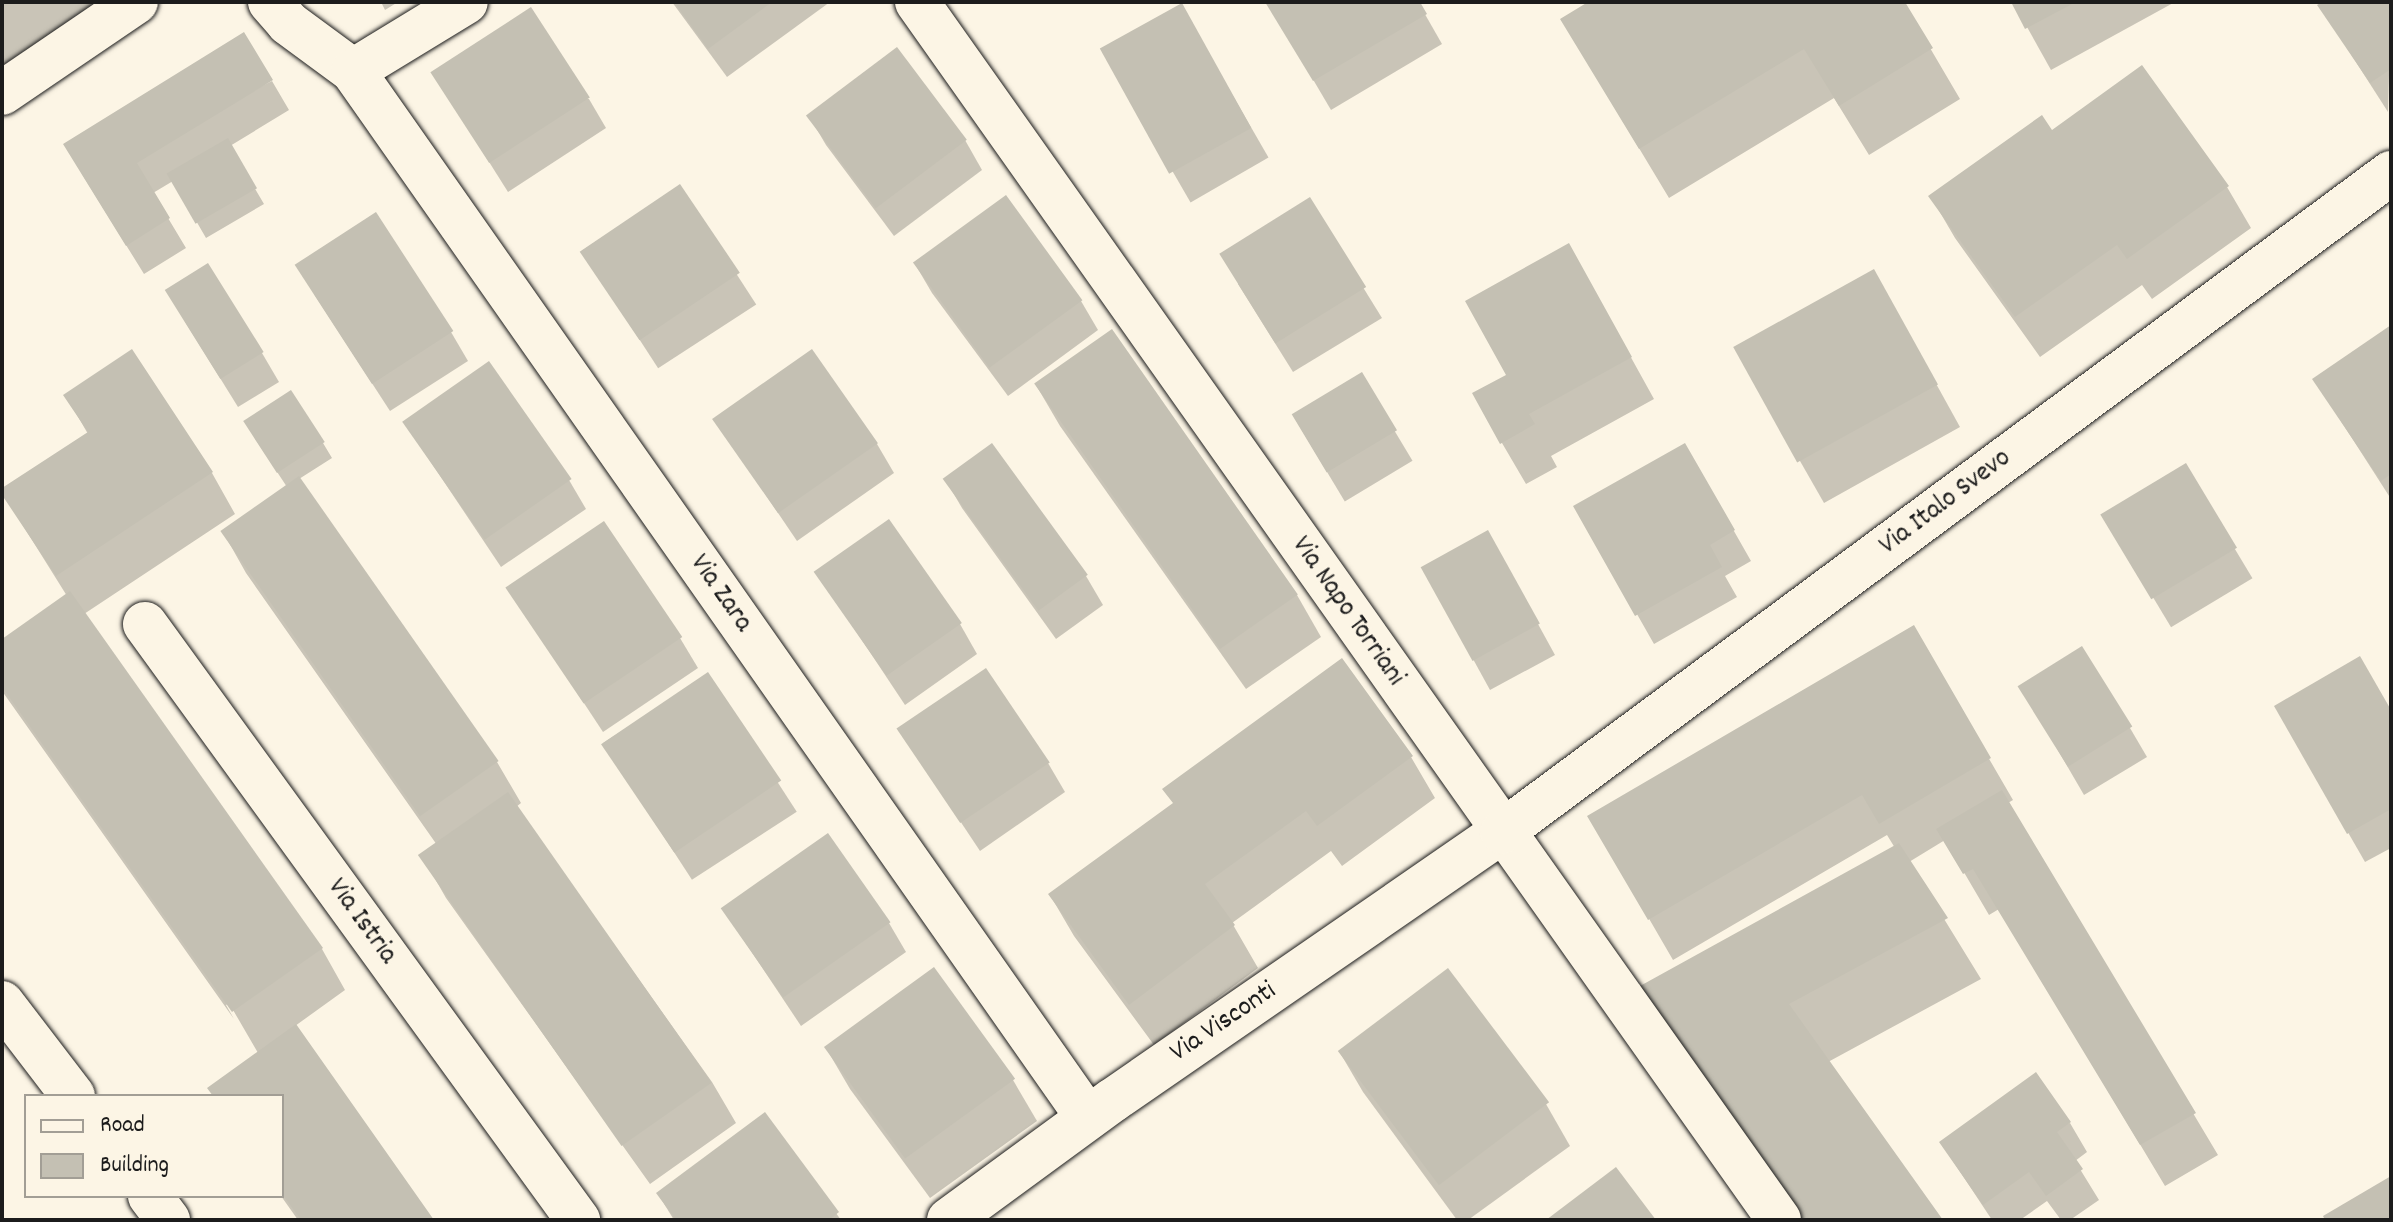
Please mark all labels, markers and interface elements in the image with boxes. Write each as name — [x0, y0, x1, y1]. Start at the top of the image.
street label: Via Italo Svevo — [1873, 443, 2019, 563]
street label: Via Napo Torriani — [1283, 531, 1411, 693]
street label: Via Zara — [681, 549, 759, 639]
street label: Via Istria — [319, 873, 403, 971]
street label: Via Visconti — [1165, 975, 1283, 1071]
legend — [24, 1094, 284, 1198]
text: Road — [100, 1109, 145, 1143]
text: Building — [100, 1149, 169, 1183]

